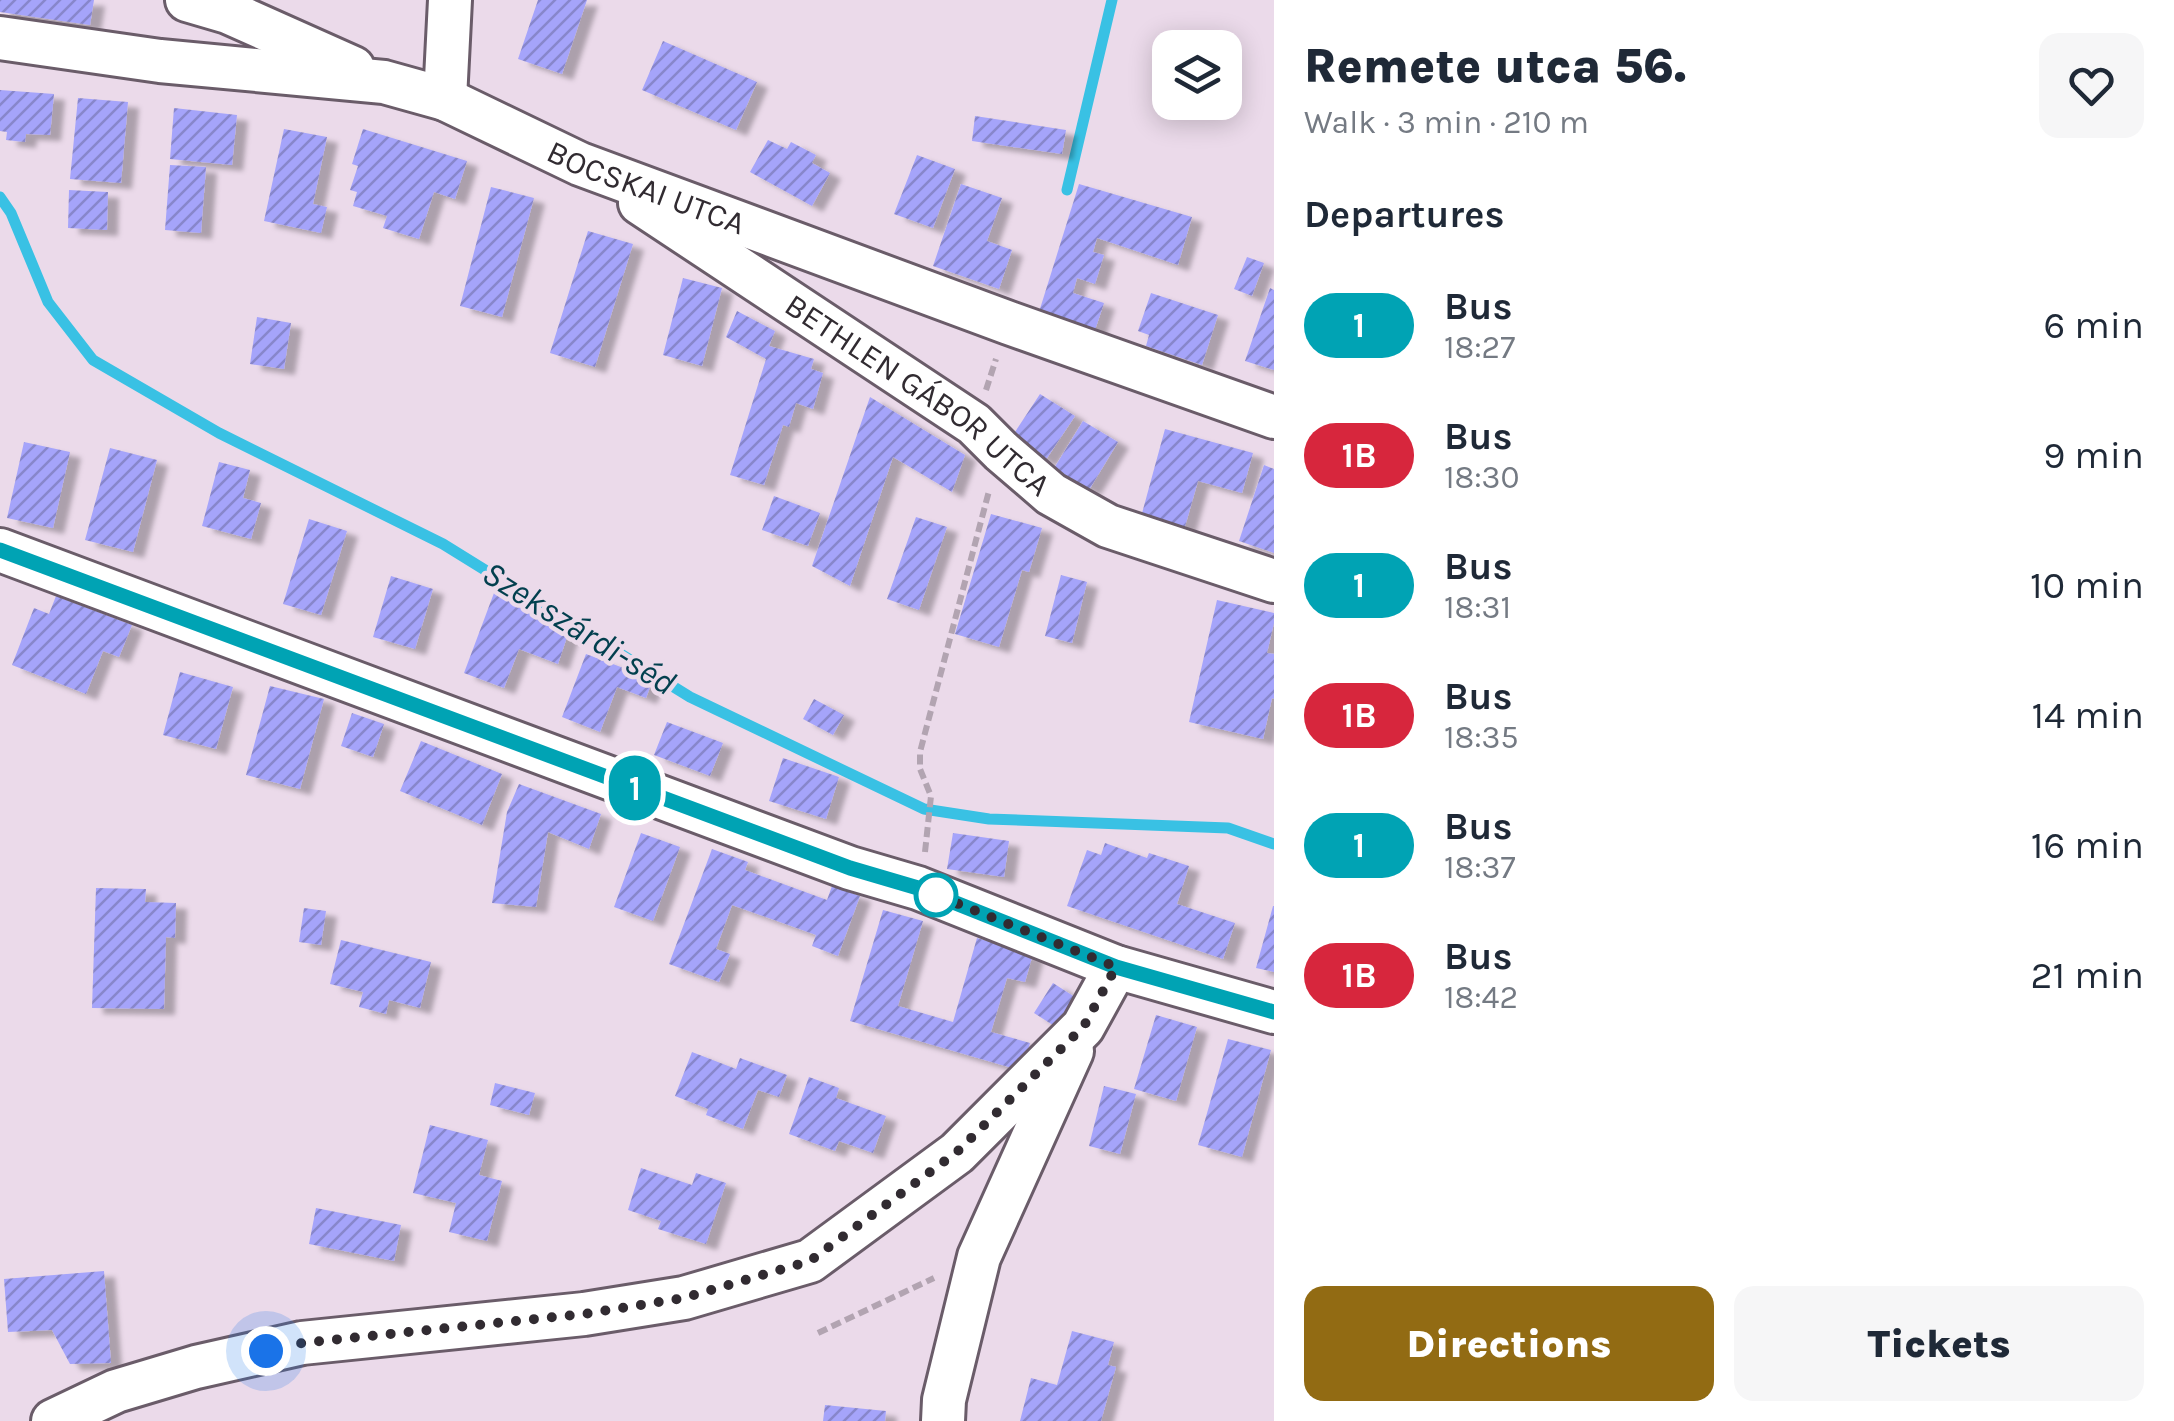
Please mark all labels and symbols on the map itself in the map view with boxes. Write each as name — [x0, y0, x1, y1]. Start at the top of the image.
street label: BOCSKAI UTCA — [541, 132, 750, 242]
street label: BETHLEN GÁBOR UTCA — [778, 286, 1058, 504]
water label: Szekszárdi-séd — [475, 552, 683, 704]
line badge: 1 — [602, 756, 668, 820]
unlabelled marker — [915, 874, 957, 916]
your location — [241, 1326, 291, 1376]

